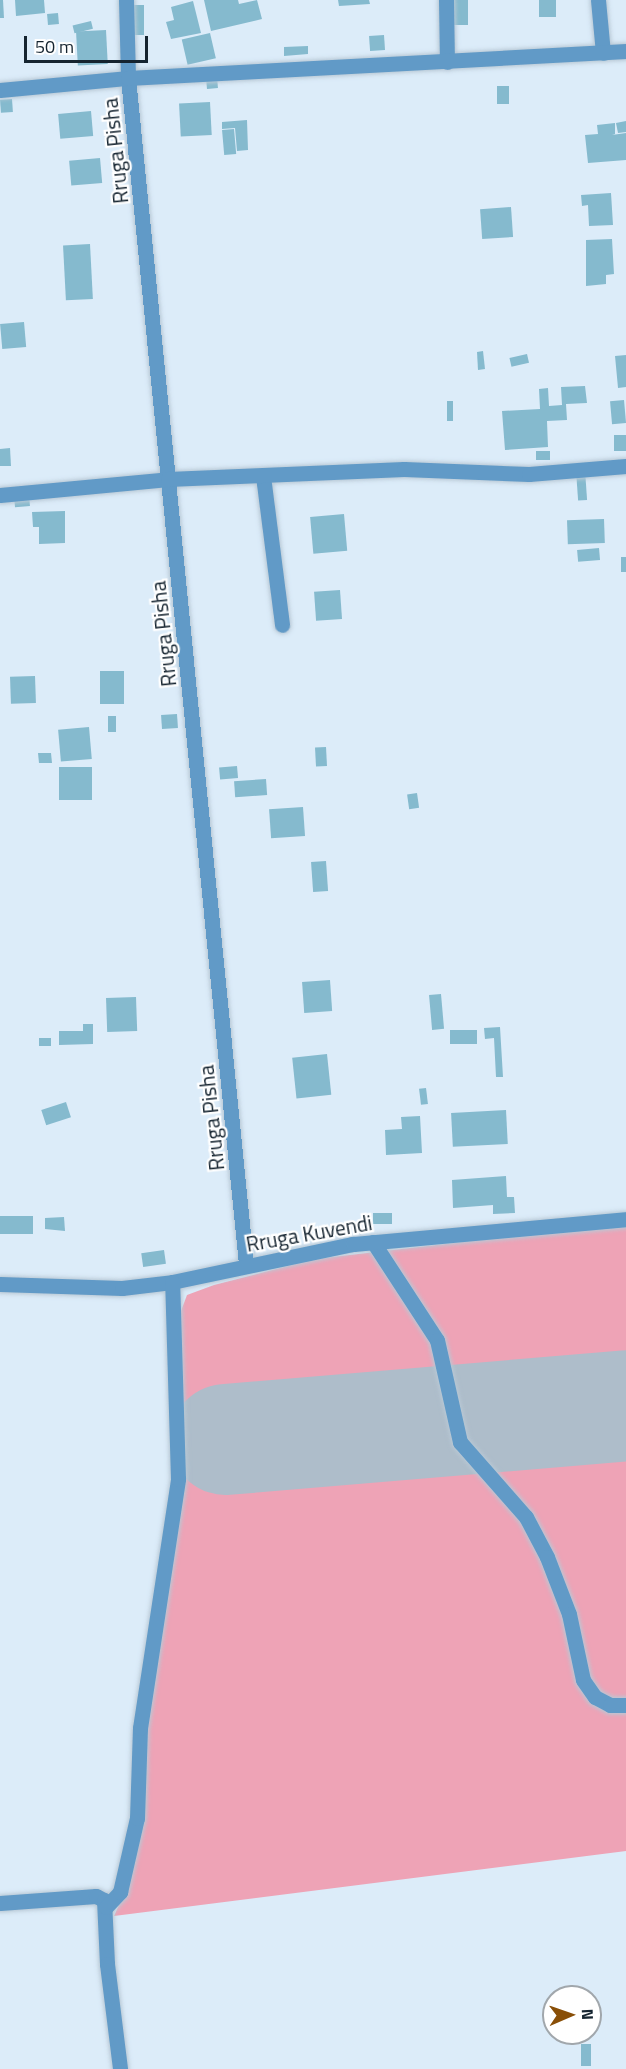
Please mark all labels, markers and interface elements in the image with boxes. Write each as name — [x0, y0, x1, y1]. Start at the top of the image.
scale bar — [27, 24, 152, 62]
text: 50 m — [35, 33, 74, 60]
street label: Rruga Pisha — [97, 97, 133, 205]
street label: Rruga Pisha — [145, 580, 181, 688]
street label: Rruga Pisha — [193, 1064, 229, 1172]
street label: Rruga Kuvendi — [244, 1210, 374, 1256]
north arrow — [542, 1985, 602, 2045]
text: N — [576, 2008, 600, 2020]

